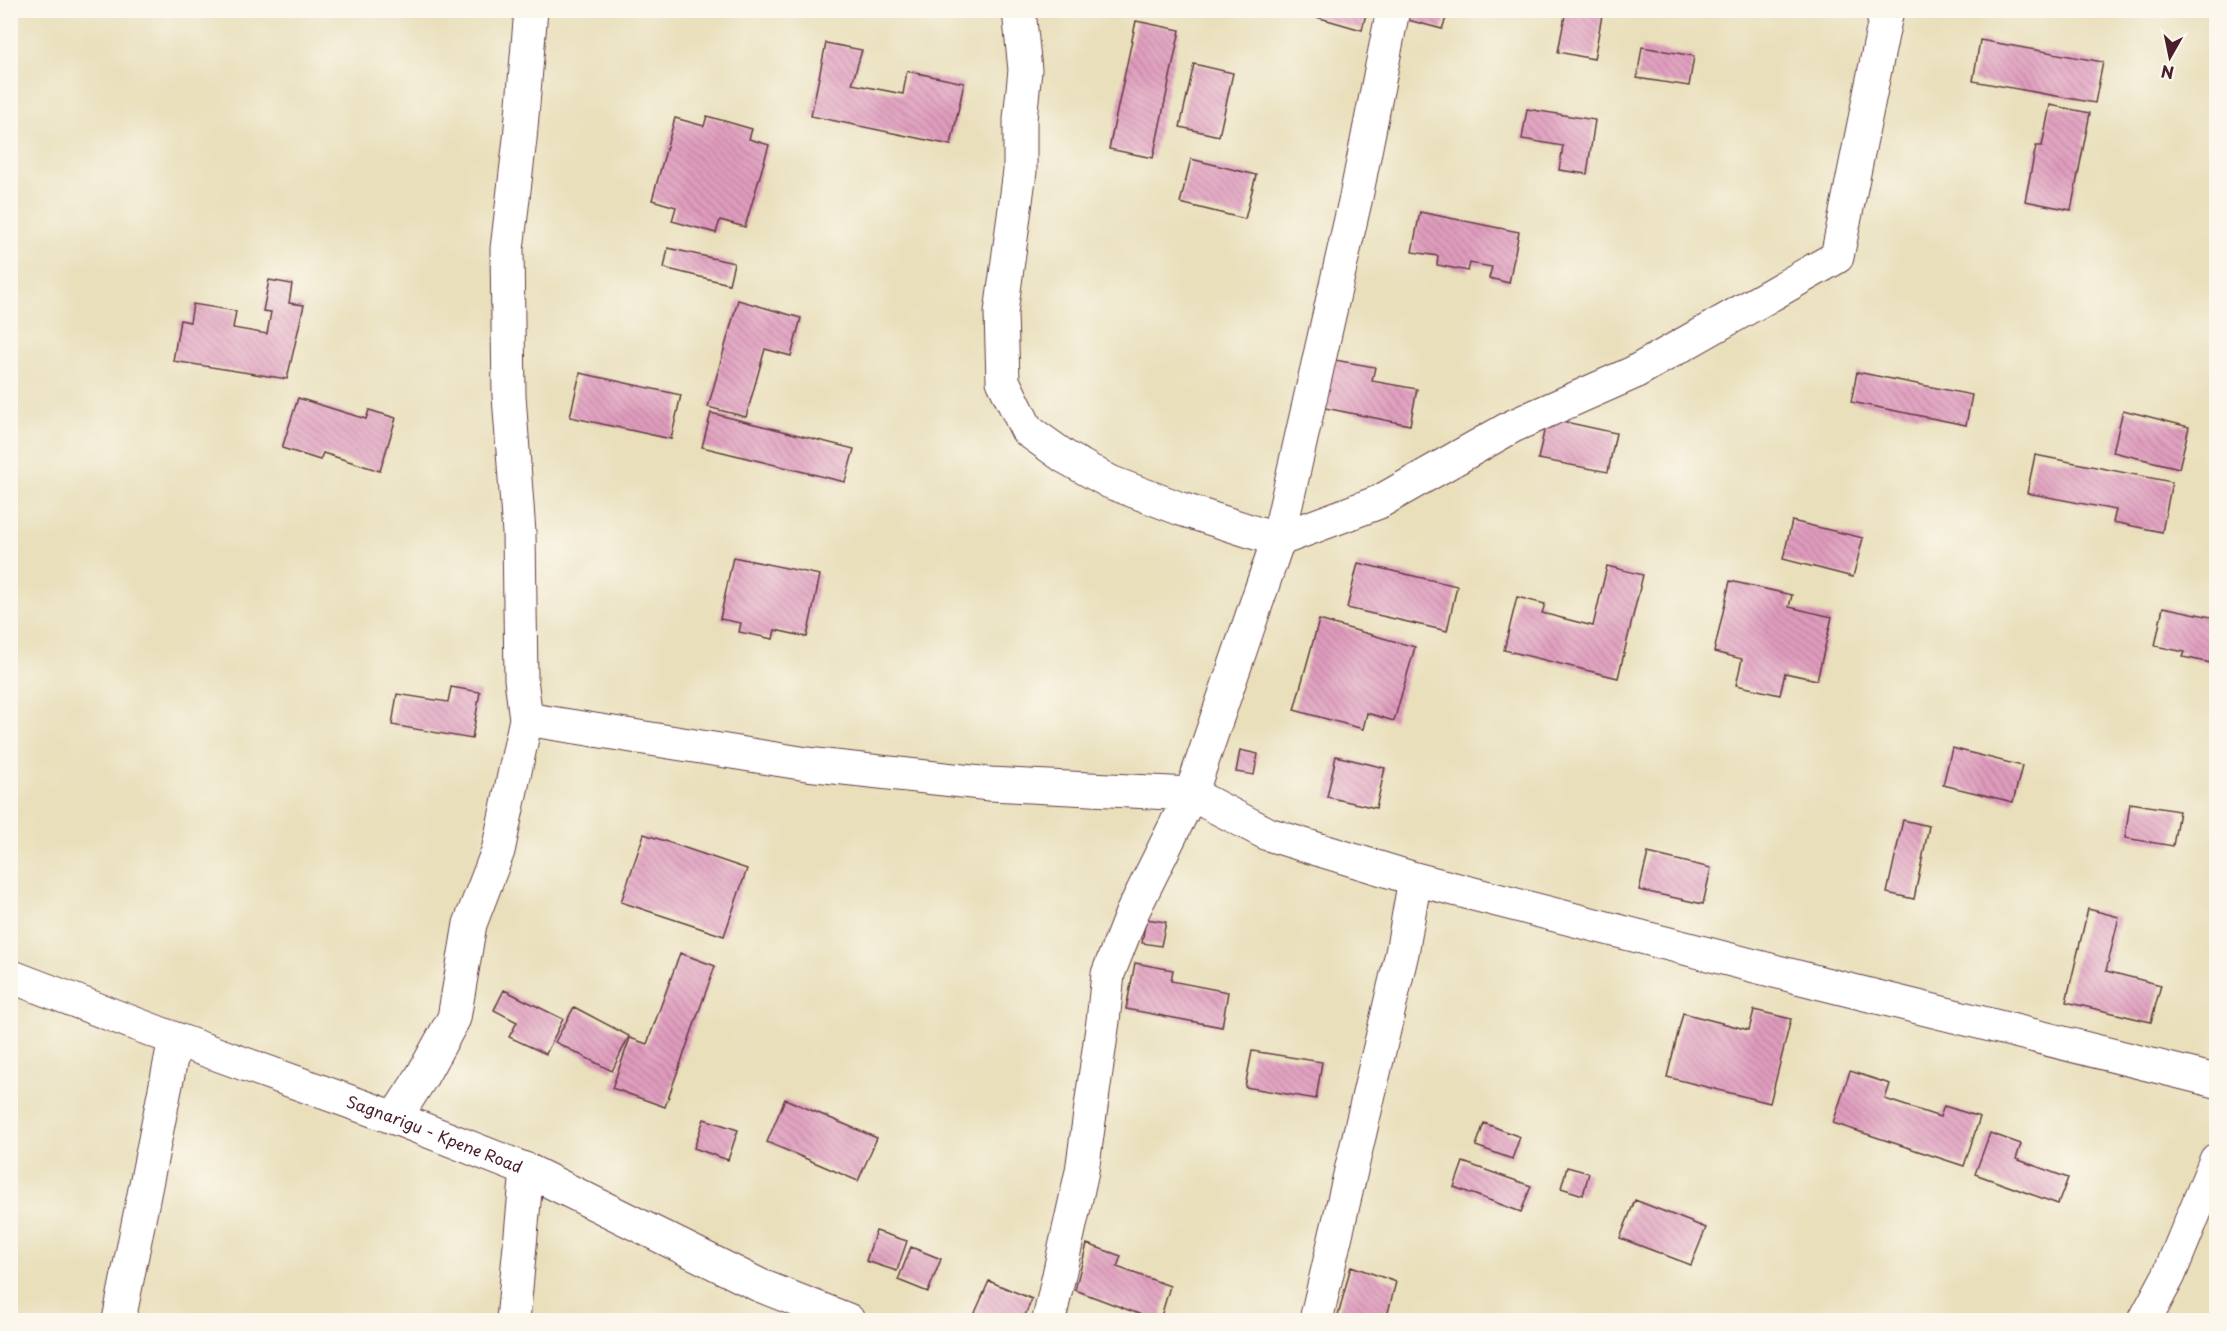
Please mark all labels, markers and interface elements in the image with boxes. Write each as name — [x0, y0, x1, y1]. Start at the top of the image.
north arrow — [2140, 27, 2200, 87]
text: N — [2159, 60, 2176, 86]
street label: Sagnarigu - Kpene Road — [344, 1089, 526, 1178]

